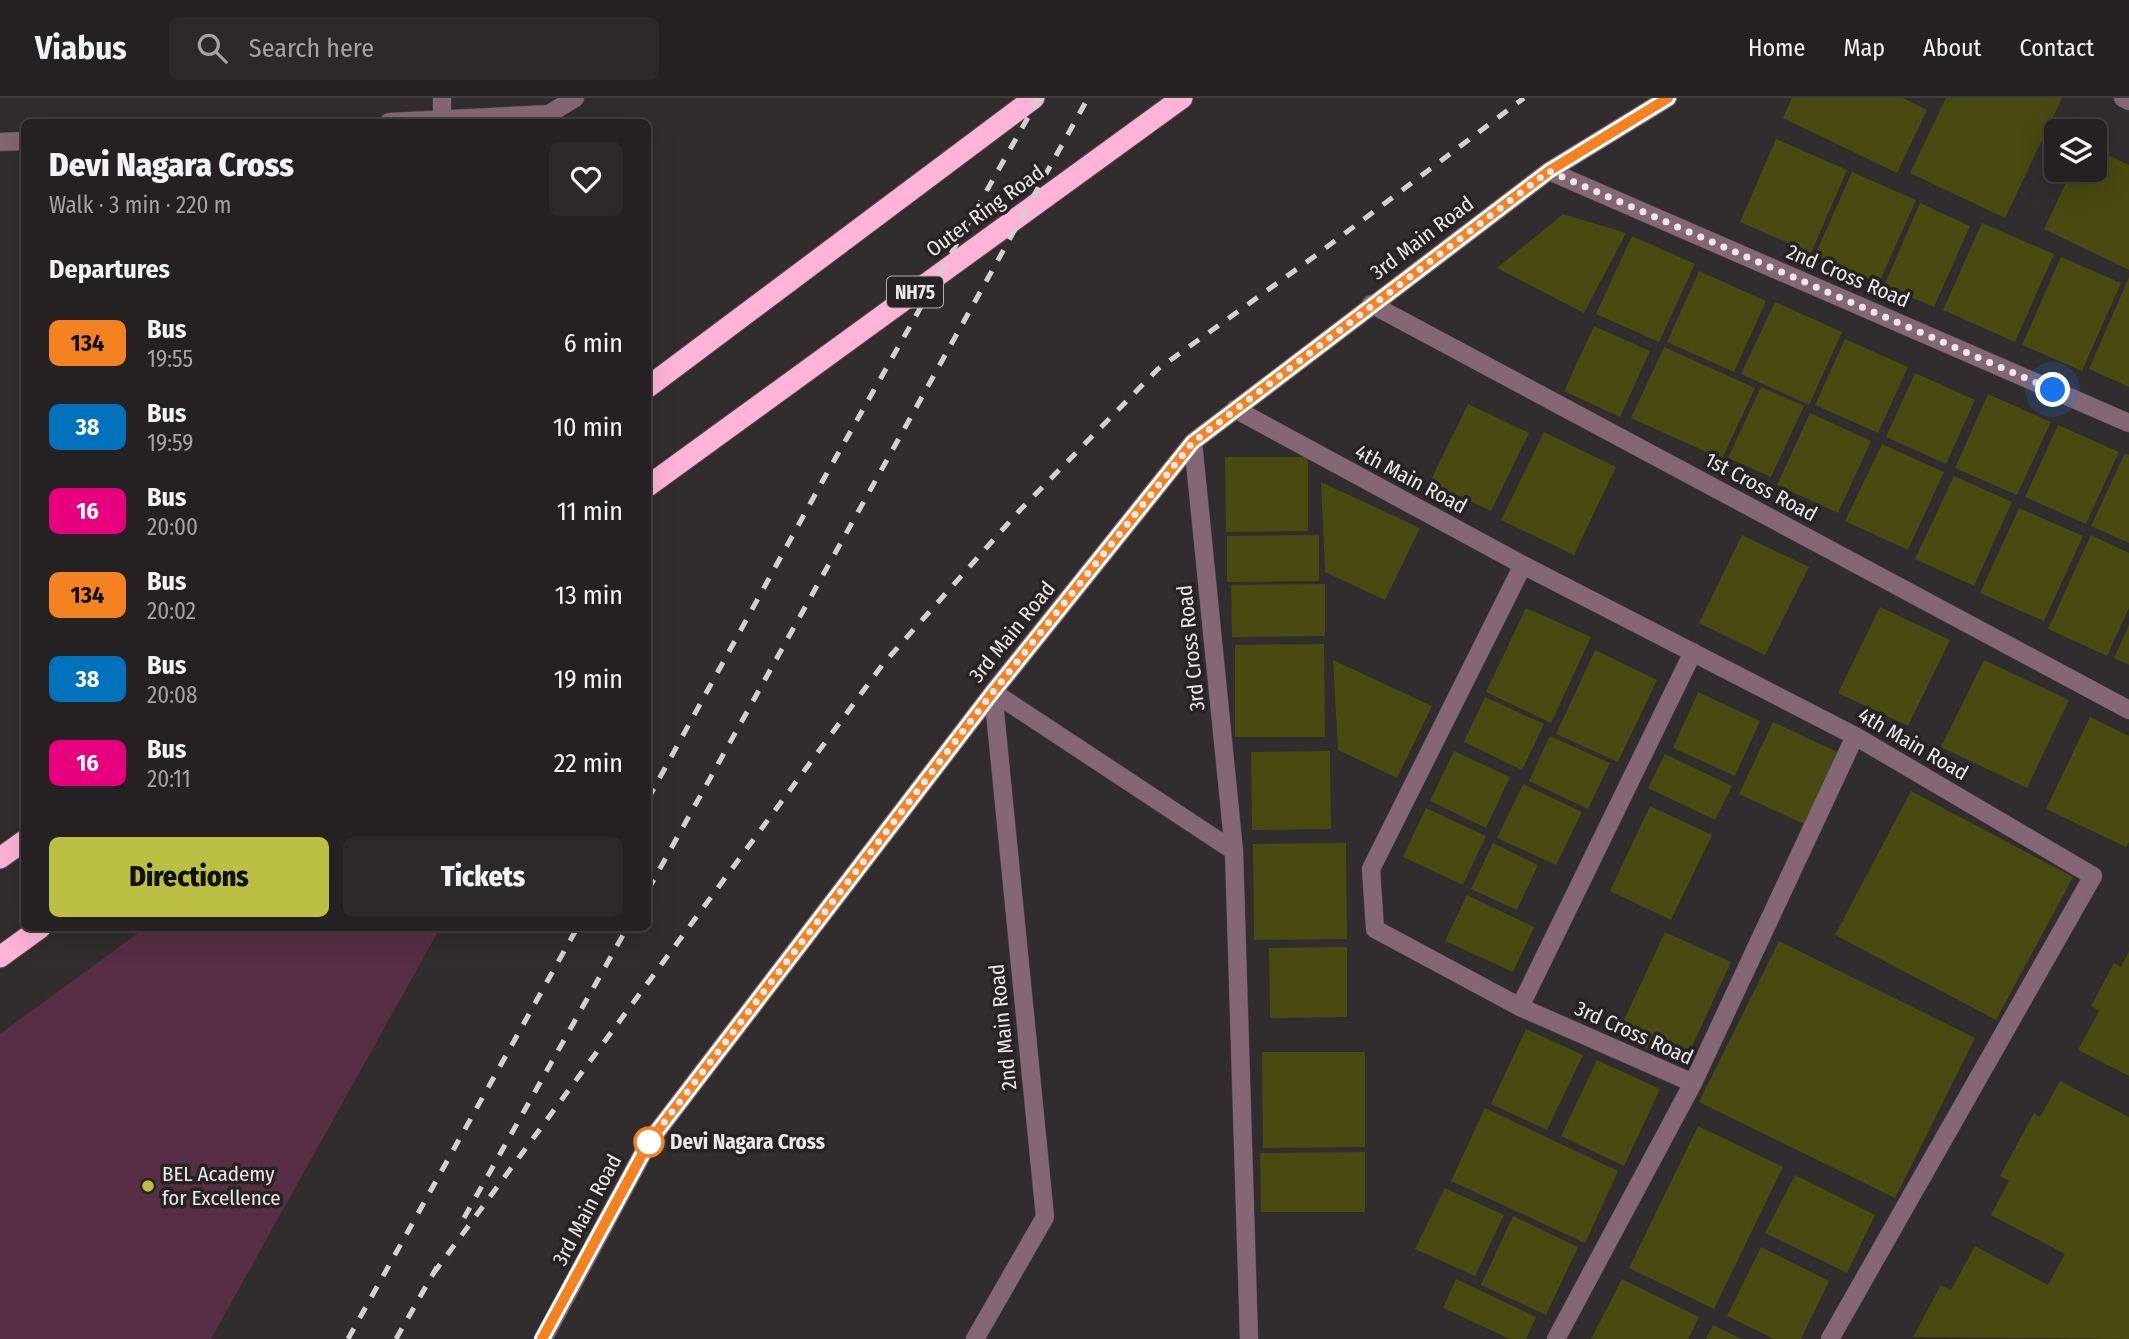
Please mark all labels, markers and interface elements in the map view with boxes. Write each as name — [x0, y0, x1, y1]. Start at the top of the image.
search box — [169, 17, 659, 80]
text: Viabus — [35, 28, 127, 68]
icon: search — [193, 29, 231, 67]
text: Search here — [249, 33, 374, 64]
text: Home — [1748, 34, 1805, 62]
text: Map — [1843, 34, 1885, 62]
text: About — [1923, 34, 1981, 62]
text: Contact — [2019, 34, 2094, 62]
map controls — [2044, 119, 2107, 182]
button: layers — [2044, 119, 2107, 182]
button: heart — [549, 142, 623, 216]
text: Devi Nagara Cross — [49, 145, 294, 185]
street label: Outer Ring Road — [921, 159, 1049, 263]
text: Walk · 3 min · 220 m — [49, 191, 231, 219]
street label: 3rd Main Road — [1365, 191, 1479, 285]
street label: 2nd Cross Road — [1783, 238, 1913, 314]
text: Departures — [49, 254, 170, 285]
road number: NH75 — [887, 276, 943, 308]
text: Bus — [147, 314, 186, 345]
text: 6 min — [564, 328, 623, 359]
text: 134 — [71, 329, 104, 357]
text: 19:55 — [147, 345, 193, 373]
your location — [2035, 372, 2070, 407]
text: Bus — [147, 398, 186, 429]
text: 10 min — [553, 412, 623, 443]
text: 38 — [75, 413, 100, 441]
text: 19:59 — [147, 429, 194, 457]
street label: 4th Main Road — [1351, 439, 1471, 519]
street label: 1st Cross Road — [1700, 447, 1822, 527]
text: Bus — [147, 482, 186, 513]
text: 11 min — [557, 496, 623, 527]
text: 16 — [76, 497, 99, 525]
text: 20:00 — [147, 513, 198, 541]
text: Bus — [147, 566, 186, 597]
street label: 3rd Main Road — [963, 576, 1061, 688]
text: 13 min — [555, 580, 623, 611]
text: 134 — [71, 581, 104, 609]
street label: 3rd Cross Road — [1171, 584, 1211, 712]
text: 20:02 — [147, 597, 196, 625]
text: Bus — [147, 650, 186, 681]
text: 19 min — [554, 664, 623, 695]
text: 38 — [75, 665, 100, 693]
text: 20:08 — [147, 681, 198, 709]
street label: 4th Main Road — [1853, 702, 1973, 786]
text: Bus — [147, 734, 186, 765]
text: 22 min — [554, 748, 623, 779]
text: 16 — [76, 749, 99, 777]
text: 20:11 — [147, 765, 191, 793]
button: Directions — [49, 837, 329, 917]
button: Tickets — [343, 837, 623, 917]
street label: 2nd Main Road — [983, 963, 1023, 1091]
street label: 3rd Cross Road — [1571, 995, 1697, 1071]
marker: Devi Nagara Cross — [634, 1127, 664, 1157]
place label: Devi Nagara Cross — [670, 1129, 825, 1155]
street label: 3rd Main Road — [547, 1150, 627, 1270]
place label: BEL Academy for Excellence — [162, 1161, 281, 1211]
marker: BEL Academy for Excellence — [140, 1178, 156, 1194]

